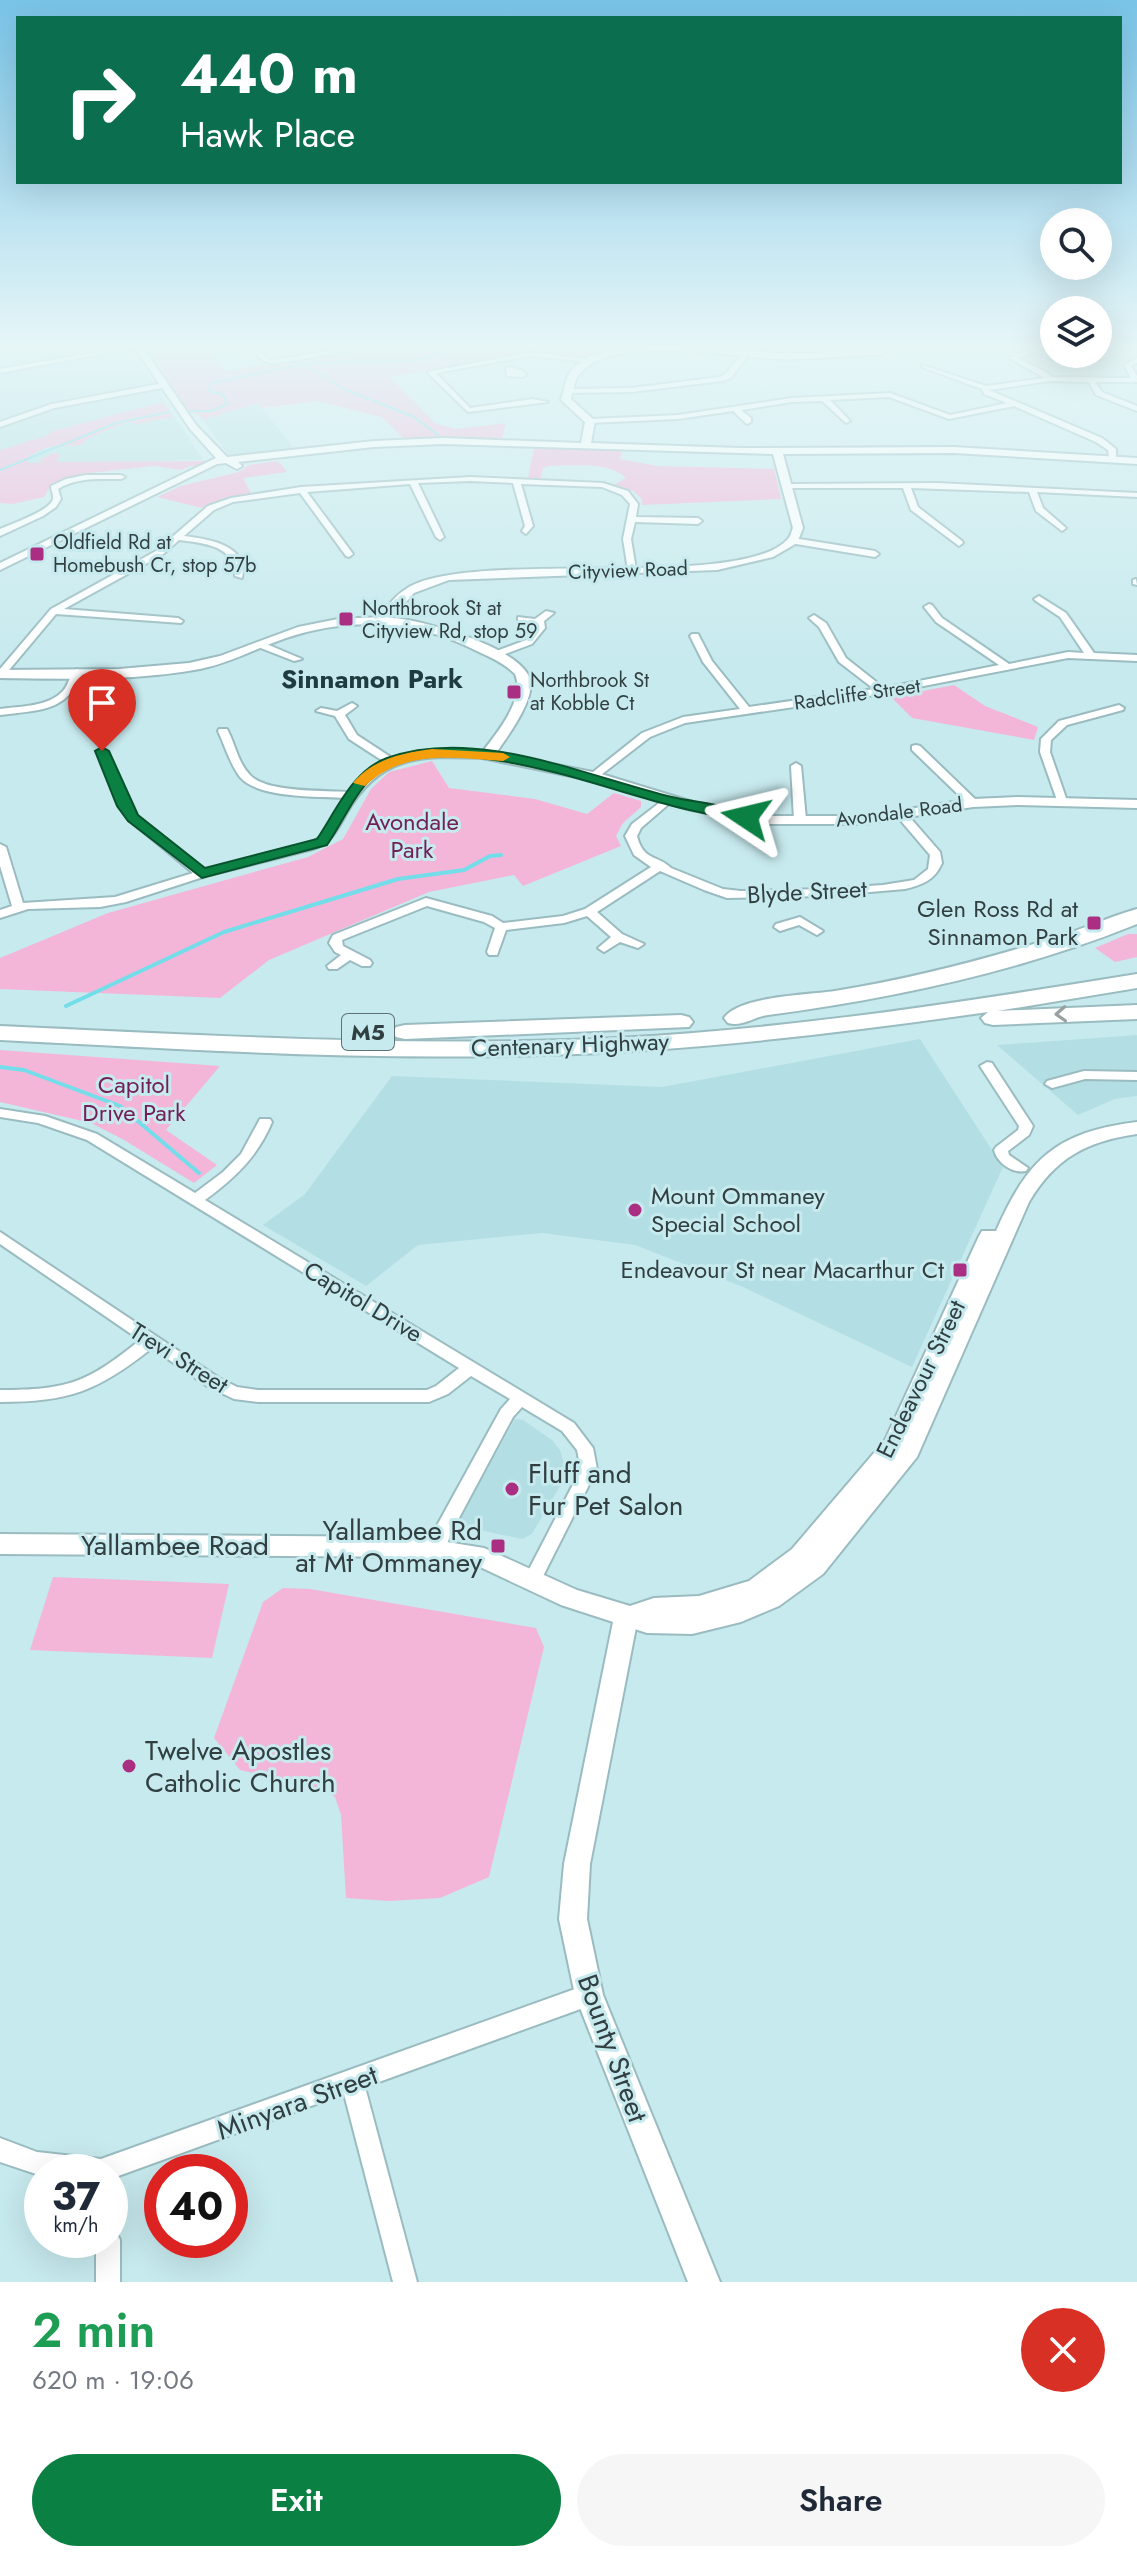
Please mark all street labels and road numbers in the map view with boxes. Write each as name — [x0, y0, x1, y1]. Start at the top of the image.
street label: Cityview Road — [568, 554, 688, 587]
street label: Radcliffe Street — [792, 671, 922, 718]
street label: Avondale Road — [834, 790, 964, 835]
street label: Blyde Street — [746, 871, 868, 912]
road number: M5 — [342, 1014, 394, 1050]
street label: Centenary Highway — [470, 1024, 670, 1065]
street label: Capitol Drive — [297, 1252, 429, 1351]
street label: Endeavour Street — [867, 1294, 974, 1464]
street label: Trevi Street — [123, 1313, 236, 1402]
street label: Yallambee Road — [81, 1525, 269, 1566]
street label: Bounty Street — [567, 1969, 658, 2128]
street label: Minyara Street — [211, 2054, 384, 2151]

